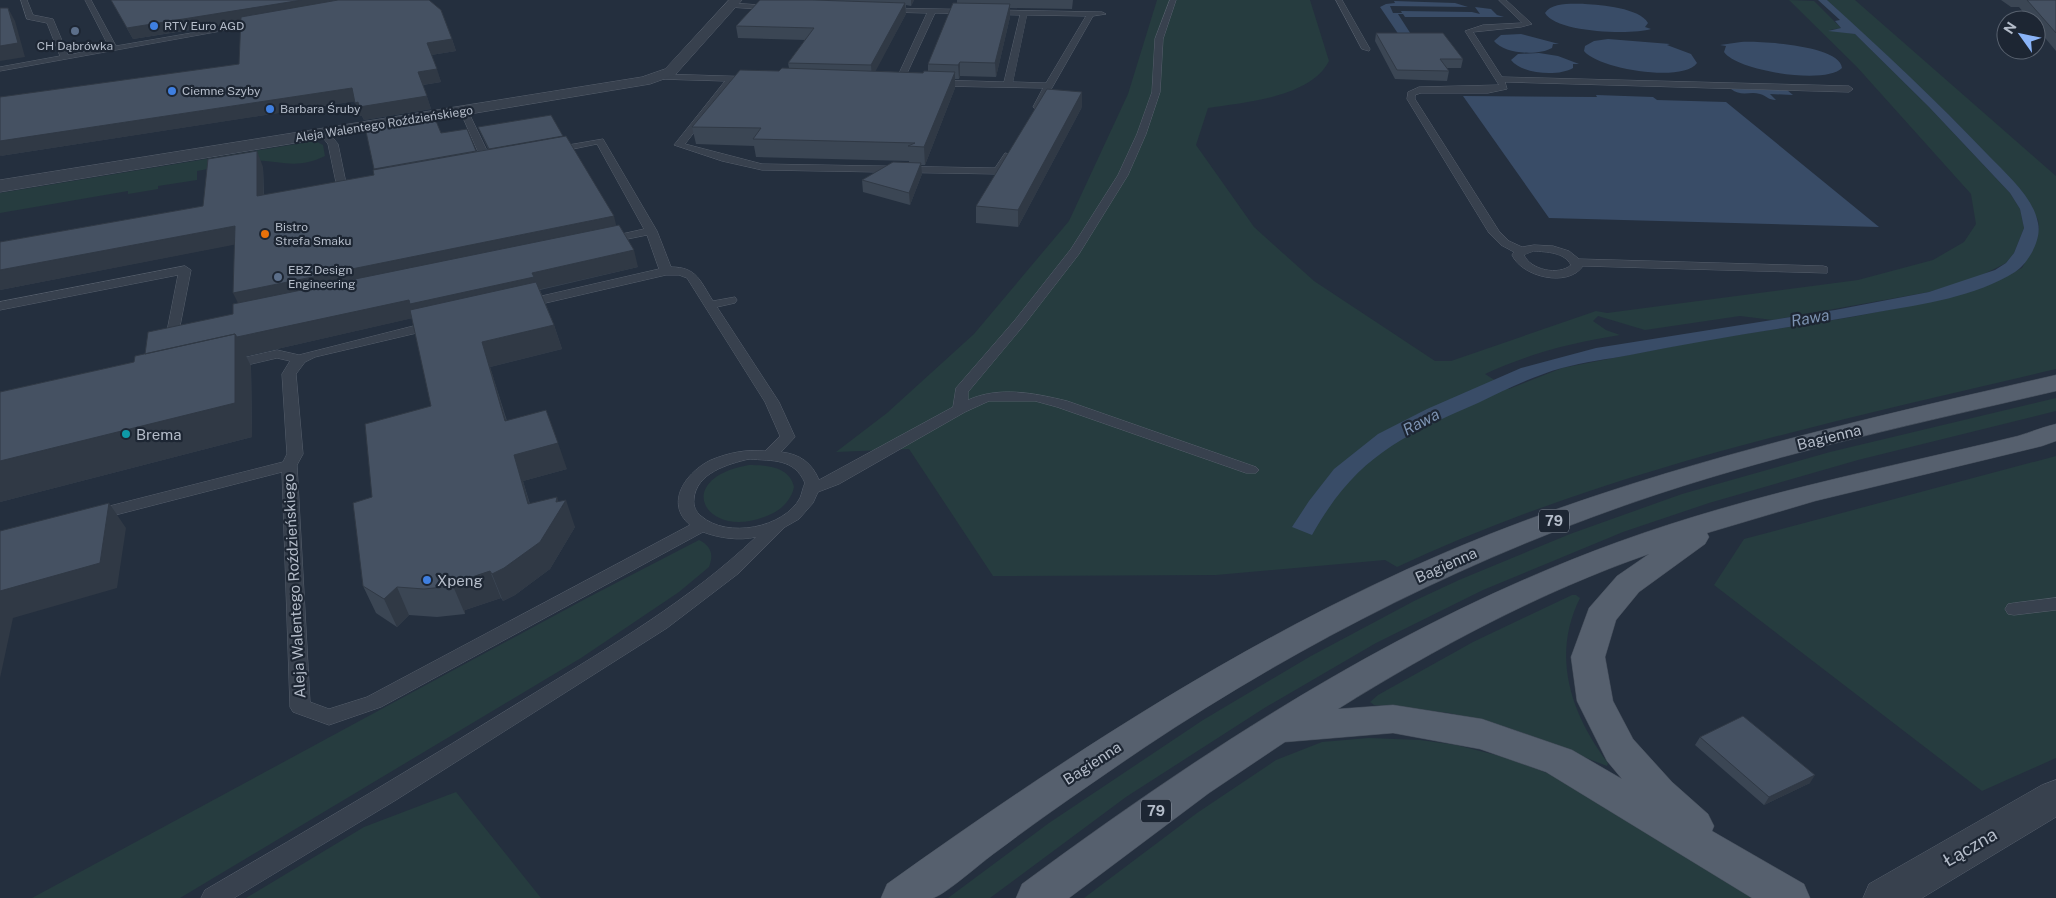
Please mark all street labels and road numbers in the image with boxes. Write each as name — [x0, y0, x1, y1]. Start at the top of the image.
street label: Aleja Walentego Roździeńskiego — [294, 103, 474, 145]
street label: Bagienna — [1795, 421, 1863, 453]
street label: Aleja Walentego Roździeńskiego — [280, 473, 308, 699]
road number: 79 — [1539, 510, 1569, 532]
street label: Bagienna — [1413, 544, 1479, 586]
street label: Bagienna — [1060, 738, 1124, 788]
road number: 79 — [1141, 799, 1171, 822]
street label: Łączna — [1939, 823, 2001, 871]

